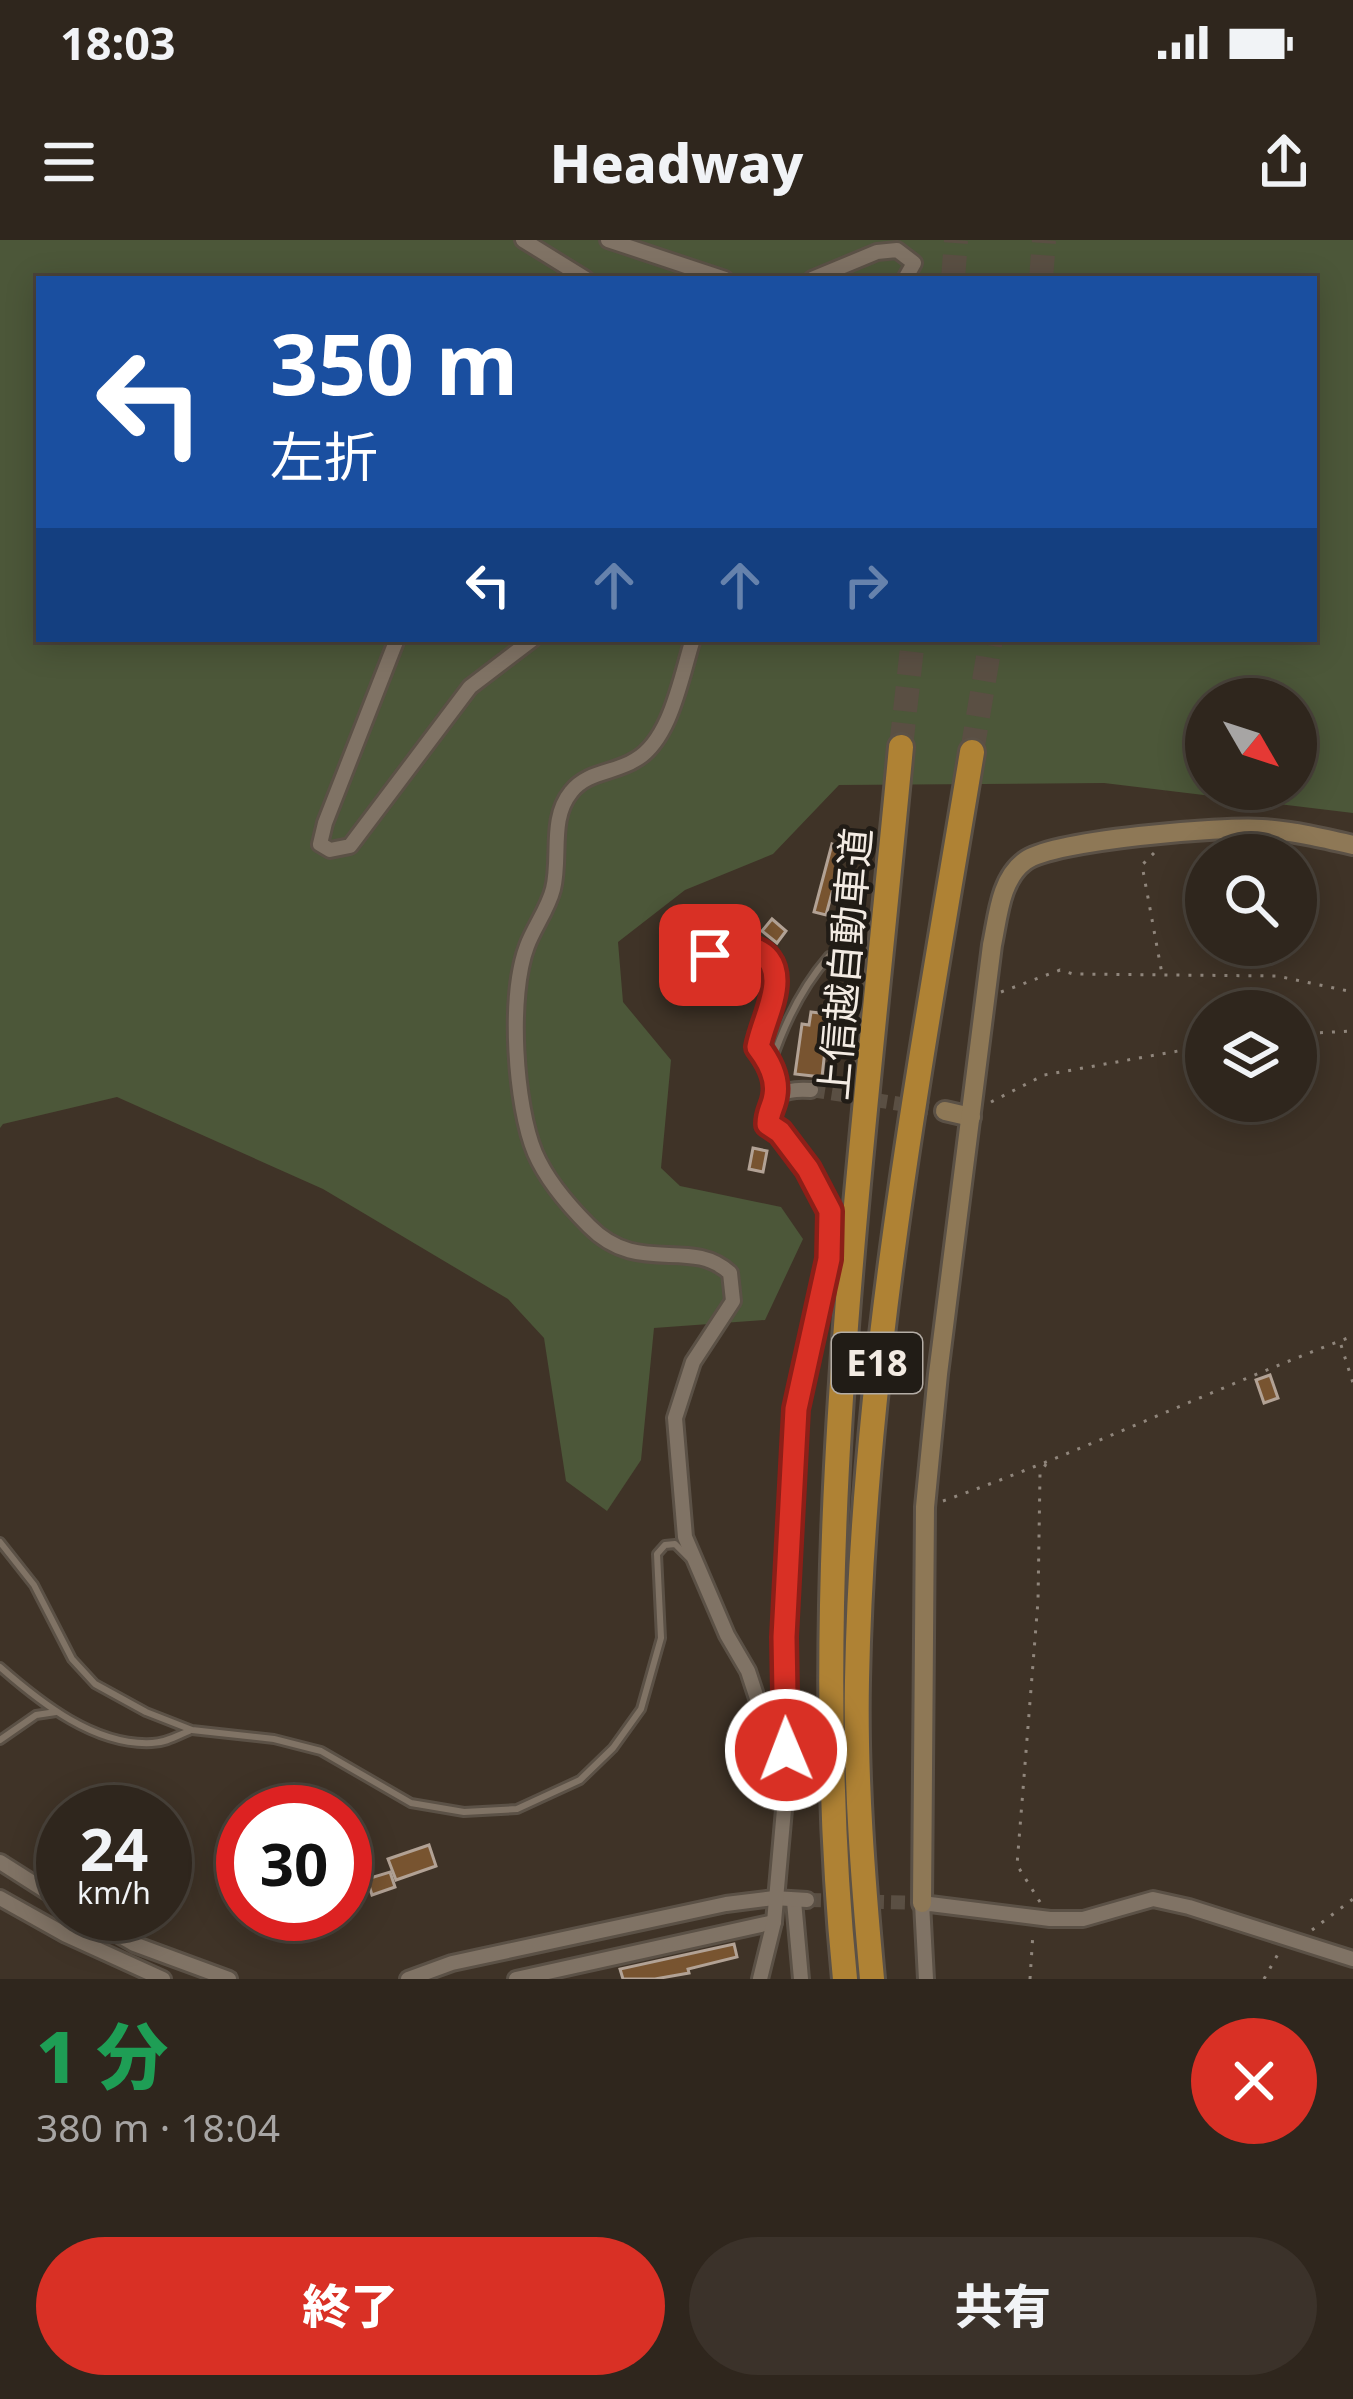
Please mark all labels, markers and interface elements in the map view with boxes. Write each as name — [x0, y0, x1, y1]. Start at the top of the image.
text: 18:03 — [60, 12, 176, 73]
text: Headway — [550, 125, 803, 199]
icon: menu — [36, 129, 102, 195]
icon: share — [1251, 129, 1317, 195]
text: 350 m — [270, 305, 518, 420]
icon: left — [72, 324, 228, 480]
text: 左折 — [270, 419, 378, 493]
icon: left — [455, 552, 521, 618]
icon: ahead — [581, 552, 647, 618]
icon: ahead — [707, 552, 773, 618]
icon: right — [833, 552, 899, 618]
north arrow — [1185, 678, 1317, 810]
map controls — [1185, 678, 1317, 1122]
street label: 上信越自動車道 — [805, 826, 882, 1102]
button: search — [1185, 834, 1317, 966]
pin — [659, 904, 761, 1006]
icon: arrive — [677, 922, 743, 988]
button: layers — [1185, 990, 1317, 1122]
road number: E18 — [832, 1333, 922, 1393]
position arrow — [723, 1687, 849, 1813]
speed limit sign: 30 — [216, 1785, 372, 1941]
text: 24 — [80, 1807, 148, 1889]
text: km/h — [77, 1872, 151, 1913]
text: 1 分 — [36, 2006, 168, 2104]
button: close — [1191, 2018, 1317, 2144]
text: 380 m · 18:04 — [36, 2100, 280, 2153]
button: 終了 — [36, 2237, 665, 2375]
button: 共有 — [689, 2237, 1317, 2375]

